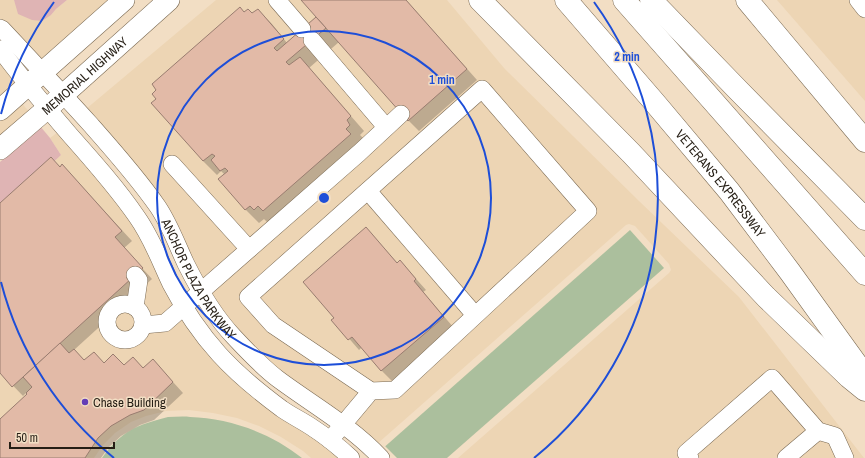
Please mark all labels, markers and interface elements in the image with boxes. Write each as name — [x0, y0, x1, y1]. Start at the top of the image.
street label: MEMORIAL HIGHWAY — [38, 33, 131, 118]
text: 2 min — [614, 49, 640, 65]
text: 1 min — [429, 72, 455, 88]
street label: VETERANS EXPRESSWAY — [672, 126, 769, 241]
centre of rings — [317, 191, 331, 205]
street label: ANCHOR PLAZA PARKWAY — [157, 215, 240, 343]
place label: Chase Building — [93, 394, 166, 411]
marker: Chase Building — [80, 397, 90, 407]
scale bar — [10, 424, 114, 450]
text: 50 m — [16, 430, 38, 446]

